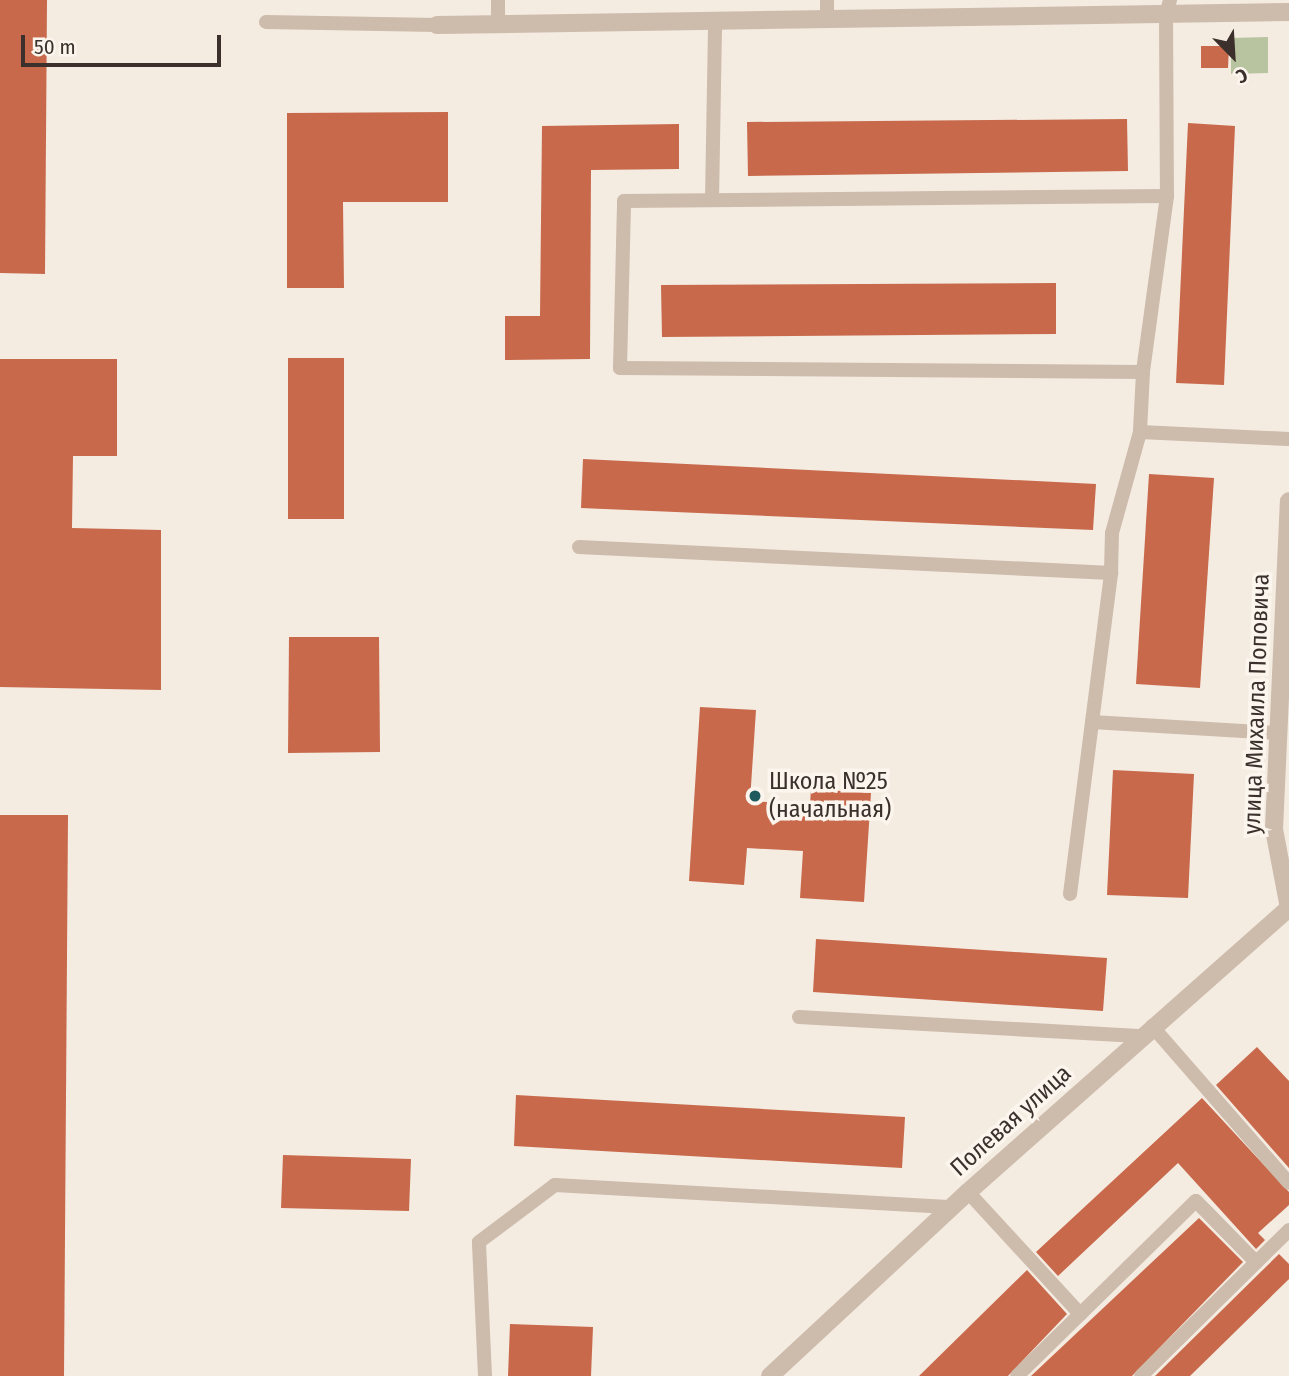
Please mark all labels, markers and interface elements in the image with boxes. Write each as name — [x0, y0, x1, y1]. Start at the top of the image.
scale bar — [24, 21, 224, 65]
north arrow — [1198, 21, 1268, 91]
text: 50 m — [34, 34, 76, 60]
text: С — [1233, 63, 1251, 88]
street label: улица Михаила Поповича — [1238, 573, 1276, 835]
place label: Школа №25 (начальная) — [769, 768, 891, 824]
marker: Школа №25 (начальная) — [747, 788, 763, 804]
street label: Полевая улица — [945, 1059, 1077, 1183]

